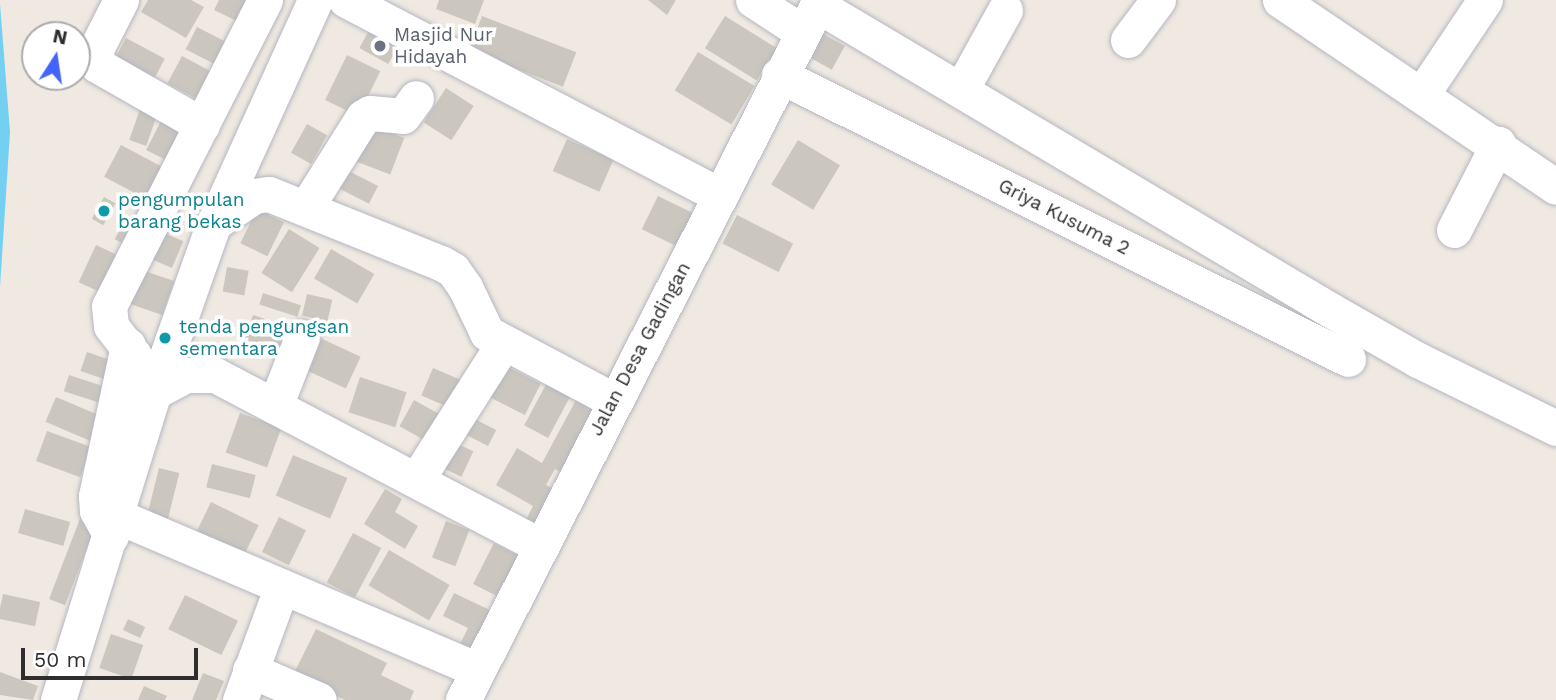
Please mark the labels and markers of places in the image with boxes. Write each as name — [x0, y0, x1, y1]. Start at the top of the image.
place label: Masjid Nur Hidayah — [394, 24, 493, 68]
marker: Masjid Nur Hidayah — [372, 38, 388, 54]
place label: pengumpulan barang bekas — [118, 189, 245, 233]
marker: pengumpulan barang bekas — [96, 203, 112, 219]
place label: tenda pengungsan sementara — [179, 316, 350, 360]
marker: tenda pengungsan sementara — [157, 330, 173, 346]

